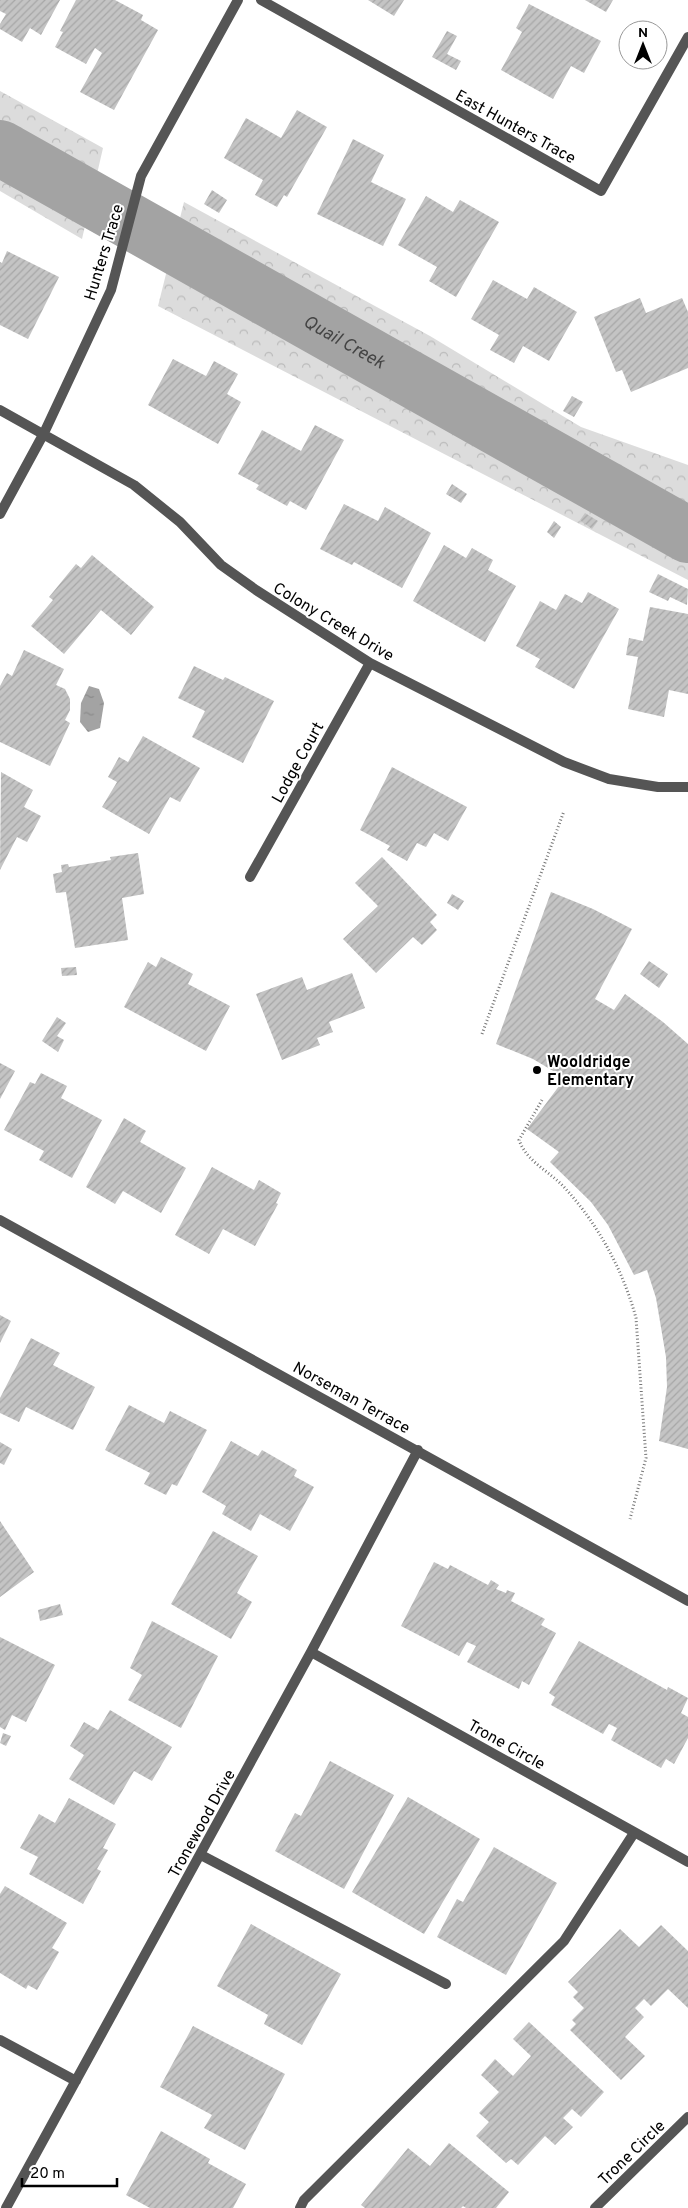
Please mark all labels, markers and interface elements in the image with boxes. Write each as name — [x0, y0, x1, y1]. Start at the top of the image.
north arrow — [618, 20, 668, 70]
text: N — [638, 25, 648, 42]
street label: East Hunters Trace — [451, 86, 579, 169]
street label: Hunters Trace — [81, 202, 129, 303]
water label: Quail Creek — [299, 311, 389, 376]
street label: Colony Creek Drive — [269, 579, 397, 667]
street label: Lodge Court — [268, 719, 329, 807]
place label: Wooldridge Elementary — [547, 1053, 634, 1091]
marker: Wooldridge Elementary — [531, 1064, 543, 1076]
street label: Norseman Terrace — [289, 1358, 413, 1439]
street label: Trone Circle — [464, 1716, 548, 1775]
street label: Tronewood Drive — [165, 1766, 241, 1882]
street label: Trone Circle — [595, 2117, 670, 2190]
scale bar — [22, 2156, 118, 2188]
text: 20 m — [30, 2165, 65, 2184]

